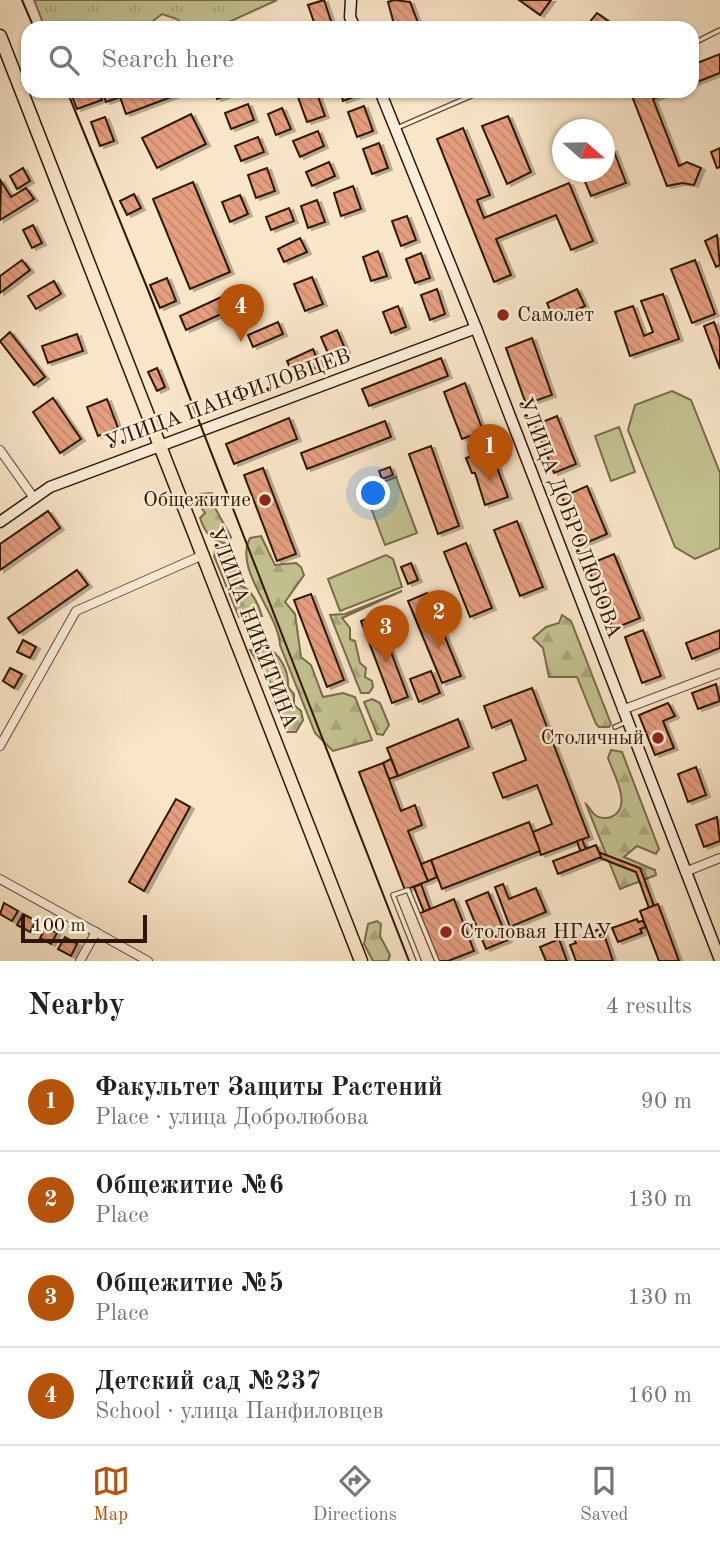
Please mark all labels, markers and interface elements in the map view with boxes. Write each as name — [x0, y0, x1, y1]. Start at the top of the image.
search box — [21, 21, 699, 98]
icon: search — [45, 41, 83, 79]
text: Search here — [101, 47, 234, 73]
north arrow — [552, 119, 615, 182]
pin: 4 — [218, 284, 264, 342]
place label: Самолет — [517, 305, 594, 326]
marker: Самолет — [495, 307, 511, 323]
street label: УЛИЦА ПАНФИЛОВЦЕВ — [102, 346, 354, 454]
street label: УЛИЦА ДОБРОЛЮБОВА — [513, 395, 625, 641]
pin: 1 — [467, 424, 513, 482]
your location — [356, 476, 390, 510]
place label: Общежитие — [143, 490, 251, 511]
marker: Общежитие — [257, 492, 273, 508]
street label: УЛИЦА НИКИТИНА — [204, 525, 300, 731]
pin: 2 — [416, 590, 462, 648]
pin: 3 — [363, 605, 409, 663]
place label: Столичный — [541, 728, 644, 749]
marker: Столичный — [650, 730, 666, 746]
scale bar — [21, 912, 147, 944]
text: 100 m — [32, 917, 85, 936]
place label: Столовая НГАУ — [460, 922, 612, 943]
marker: Столовая НГАУ — [438, 924, 454, 940]
text: Nearby — [28, 991, 125, 1021]
text: 4 results — [606, 995, 692, 1018]
text: Факультет Защиты Растений — [95, 1075, 443, 1101]
text: 1 — [44, 1090, 58, 1113]
text: 90 m — [641, 1090, 692, 1113]
text: Place · улица Добролюбова — [95, 1106, 369, 1129]
text: Общежитие №6 — [95, 1173, 284, 1199]
text: 2 — [44, 1188, 58, 1211]
text: 130 m — [627, 1188, 692, 1211]
text: Place — [95, 1204, 149, 1227]
text: Общежитие №5 — [95, 1271, 284, 1297]
text: 3 — [44, 1286, 58, 1309]
text: 130 m — [627, 1286, 692, 1309]
text: Place — [95, 1302, 149, 1325]
text: Детский сад №237 — [95, 1369, 321, 1395]
text: 4 — [44, 1384, 58, 1407]
text: 160 m — [627, 1384, 692, 1407]
text: School · улица Панфиловцев — [95, 1400, 383, 1423]
tab: Map — [92, 1462, 130, 1527]
tab: Directions — [313, 1462, 397, 1527]
tab: Saved — [580, 1462, 628, 1527]

